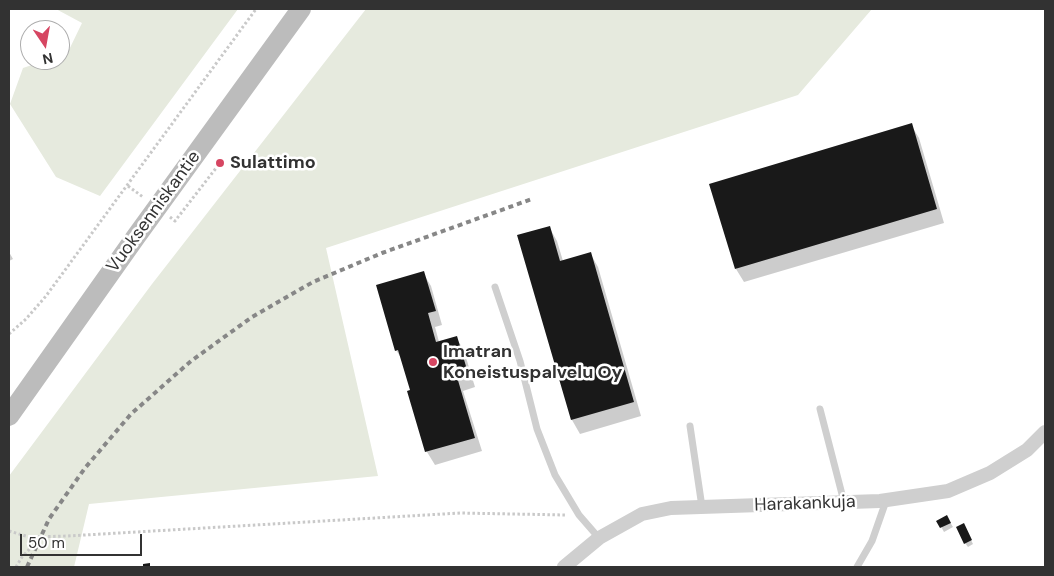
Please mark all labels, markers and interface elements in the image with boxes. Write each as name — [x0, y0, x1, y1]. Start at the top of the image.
north arrow — [20, 20, 70, 70]
text: N — [41, 49, 55, 69]
street label: Vuoksenniskantie — [103, 147, 205, 277]
place label: Sulattimo — [230, 152, 316, 174]
marker: Sulattimo — [214, 157, 226, 169]
place label: Imatran Koneistuspalvelu Oy — [443, 341, 622, 384]
marker: Imatran Koneistuspalvelu Oy — [427, 356, 439, 368]
street label: Harakankuja — [754, 491, 856, 517]
scale bar — [22, 524, 145, 556]
text: 50 m — [28, 533, 65, 553]

